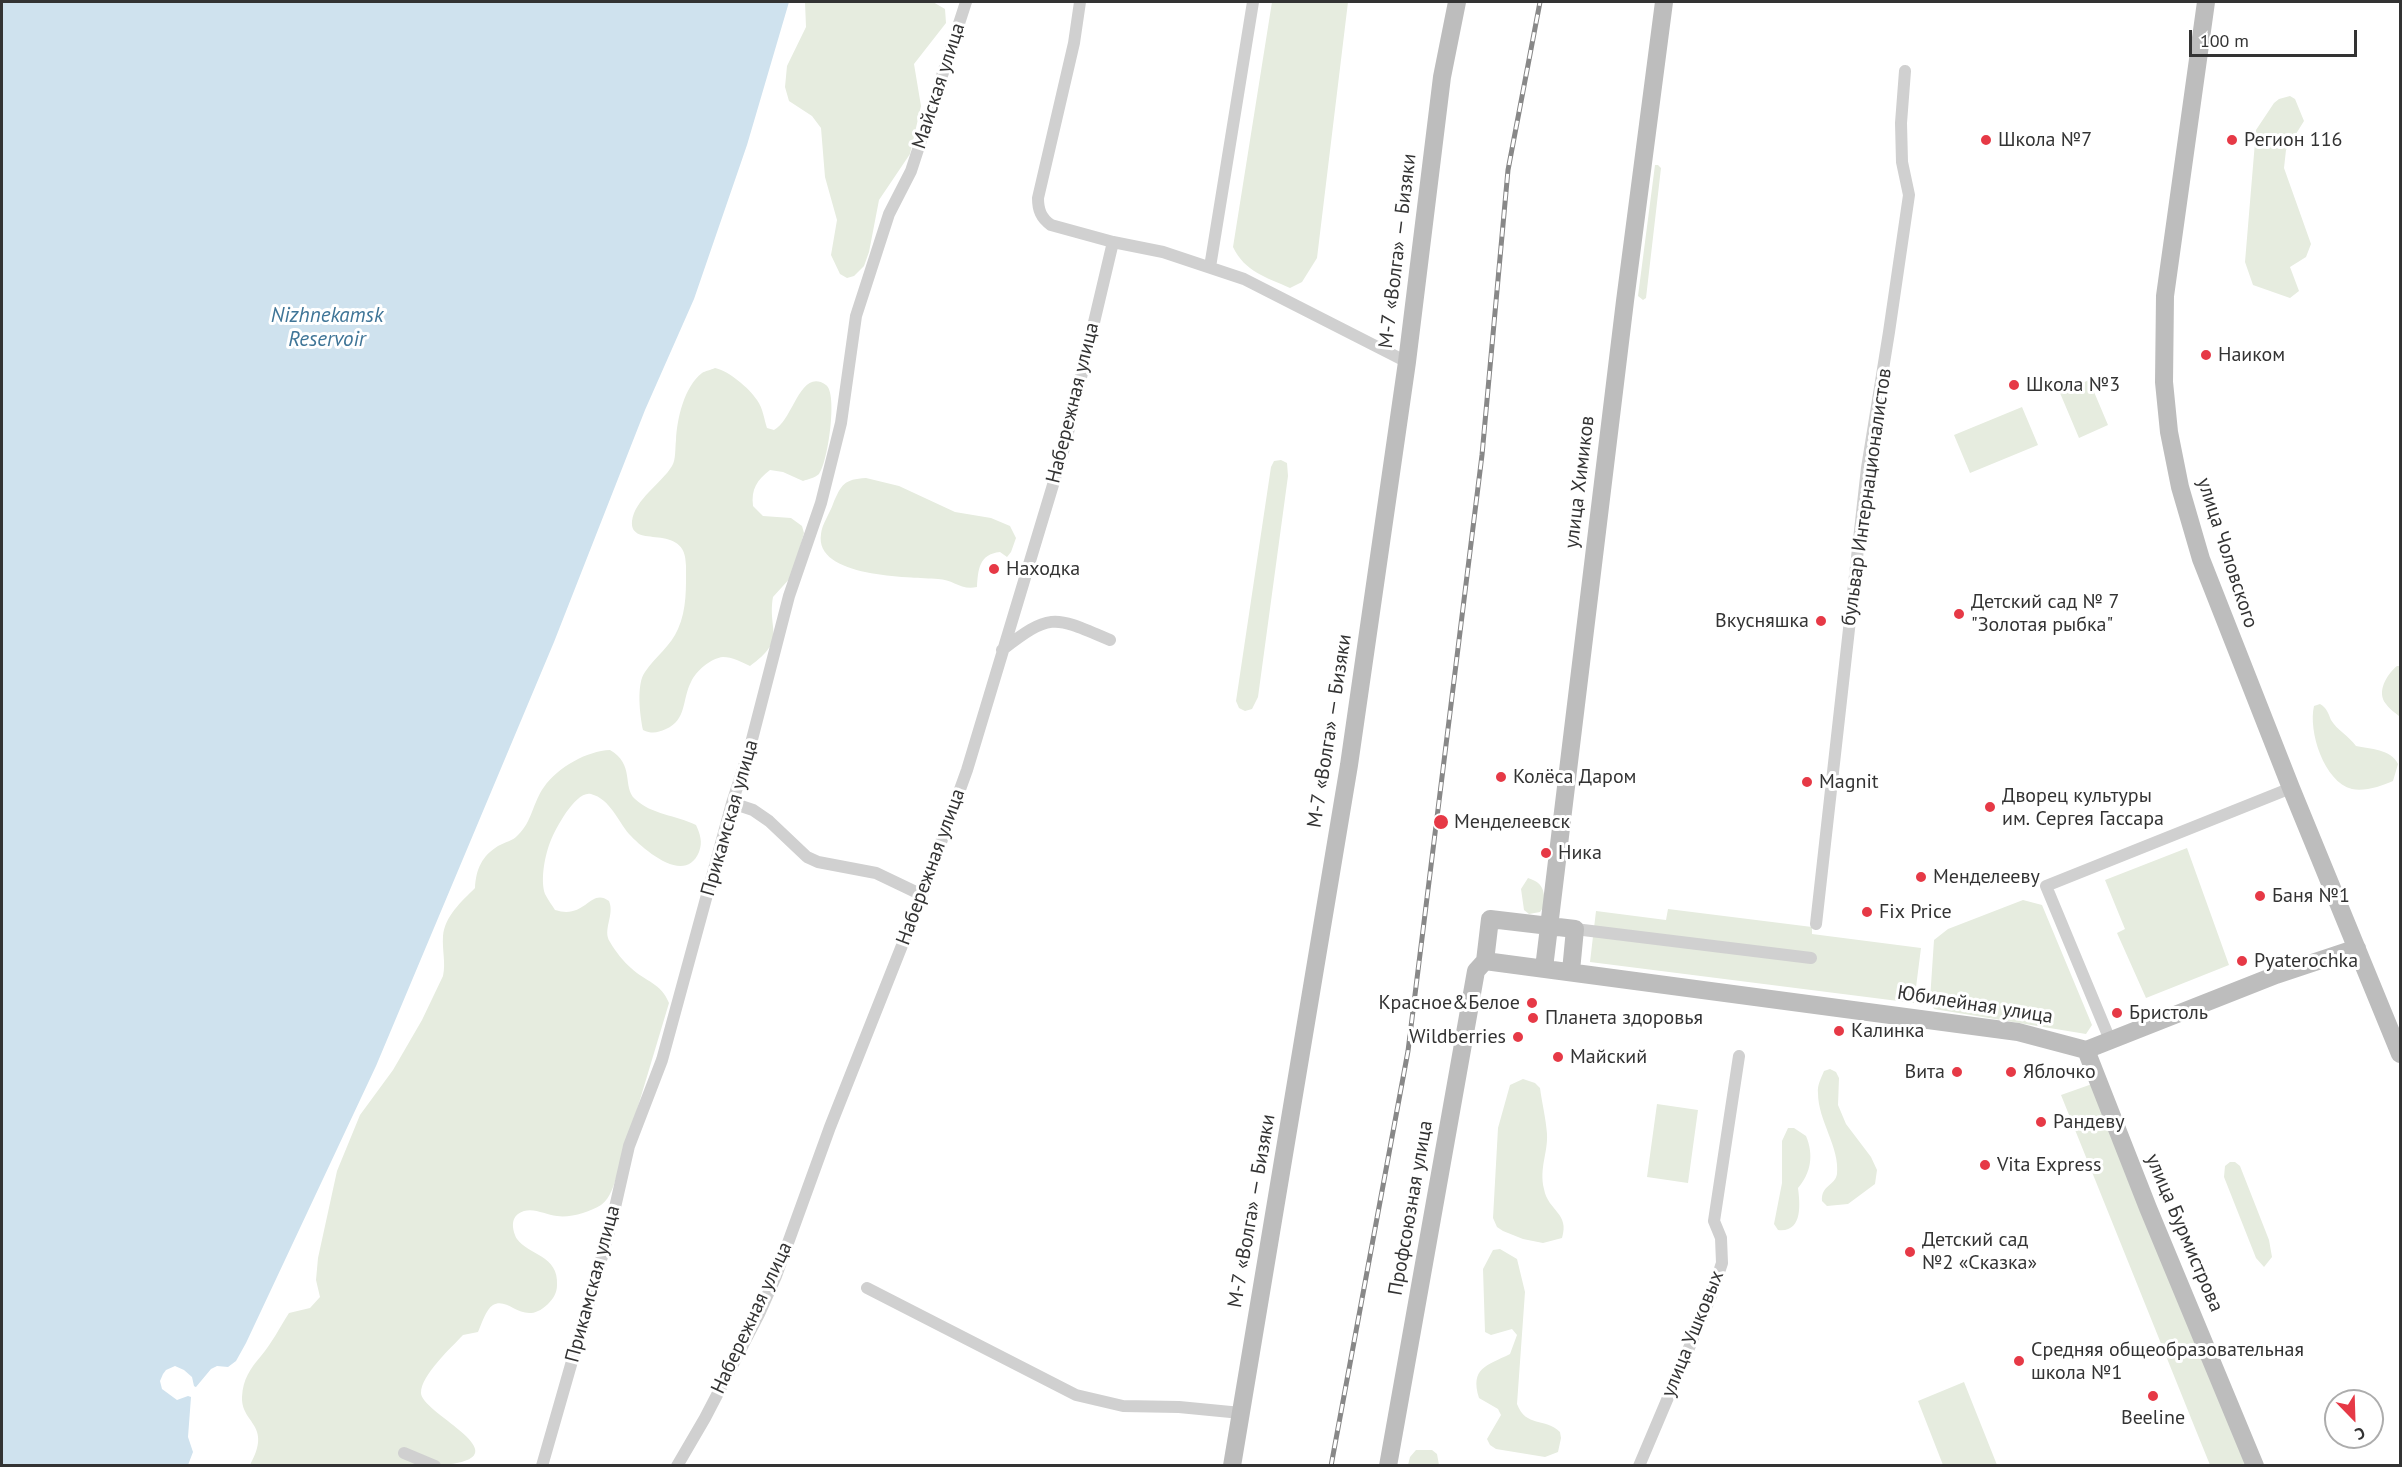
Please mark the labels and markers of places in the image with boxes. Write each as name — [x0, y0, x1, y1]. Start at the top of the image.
place label: Школа №7 — [1998, 128, 2092, 152]
place label: Регион 116 — [2244, 128, 2342, 152]
marker: Школа №7 — [1979, 133, 1993, 147]
marker: Регион 116 — [2225, 133, 2239, 147]
place label: Наиком — [2218, 343, 2285, 367]
marker: Наиком — [2199, 348, 2213, 362]
place label: Школа №3 — [2026, 373, 2120, 397]
marker: Школа №3 — [2007, 378, 2021, 392]
place label: Находка — [1006, 557, 1080, 581]
marker: Находка — [987, 562, 1001, 576]
place label: Детский сад № 7 "Золотая рыбка" — [1971, 590, 2119, 637]
marker: Детский сад № 7 "Золотая рыбка" — [1952, 607, 1966, 621]
place label: Вкусняшка — [1715, 609, 1809, 633]
marker: Вкусняшка — [1814, 614, 1828, 628]
place label: Колёса Даром — [1513, 765, 1637, 789]
marker: Колёса Даром — [1494, 770, 1508, 784]
place label: Magnit — [1819, 770, 1879, 794]
marker: Magnit — [1800, 775, 1814, 789]
place label: Дворец культуры им. Сергея Гассара — [2002, 784, 2164, 831]
marker: Дворец культуры им. Сергея Гассара — [1983, 800, 1997, 814]
place label: Менделеевск — [1454, 810, 1570, 834]
marker: Менделеевск — [1432, 813, 1450, 831]
place label: Ника — [1558, 841, 1602, 865]
marker: Ника — [1539, 846, 1553, 860]
place label: Менделееву — [1933, 865, 2040, 889]
marker: Менделееву — [1914, 870, 1928, 884]
place label: Баня №1 — [2272, 884, 2350, 908]
marker: Баня №1 — [2253, 889, 2267, 903]
place label: Fix Price — [1879, 900, 1952, 924]
marker: Fix Price — [1860, 905, 1874, 919]
place label: Pyaterochka — [2254, 949, 2358, 973]
marker: Pyaterochka — [2235, 954, 2249, 968]
place label: Красное&Белое — [1378, 991, 1520, 1015]
marker: Красное&Белое — [1525, 996, 1539, 1010]
place label: Бристоль — [2129, 1001, 2208, 1025]
place label: Планета здоровья — [1545, 1006, 1703, 1030]
marker: Бристоль — [2110, 1006, 2124, 1020]
marker: Планета здоровья — [1526, 1011, 1540, 1025]
place label: Калинка — [1851, 1019, 1924, 1043]
marker: Калинка — [1832, 1024, 1846, 1038]
place label: Wildberries — [1409, 1025, 1506, 1049]
marker: Wildberries — [1511, 1030, 1525, 1044]
place label: Майский — [1570, 1045, 1647, 1069]
marker: Майский — [1551, 1050, 1565, 1064]
place label: Вита — [1905, 1060, 1945, 1084]
place label: Яблочко — [2023, 1060, 2096, 1084]
marker: Вита — [1950, 1065, 1964, 1079]
marker: Яблочко — [2004, 1065, 2018, 1079]
place label: Рандеву — [2053, 1110, 2124, 1134]
marker: Рандеву — [2034, 1115, 2048, 1129]
place label: Vita Express — [1997, 1153, 2101, 1177]
marker: Vita Express — [1978, 1158, 1992, 1172]
place label: Детский сад №2 «Сказка» — [1922, 1228, 2037, 1275]
marker: Детский сад №2 «Сказка» — [1903, 1245, 1917, 1259]
place label: Средняя общеобразовательная школа №1 — [2031, 1338, 2304, 1385]
marker: Средняя общеобразовательная школа №1 — [2012, 1354, 2026, 1368]
marker: Beeline — [2146, 1389, 2160, 1403]
place label: Beeline — [2121, 1406, 2185, 1430]

